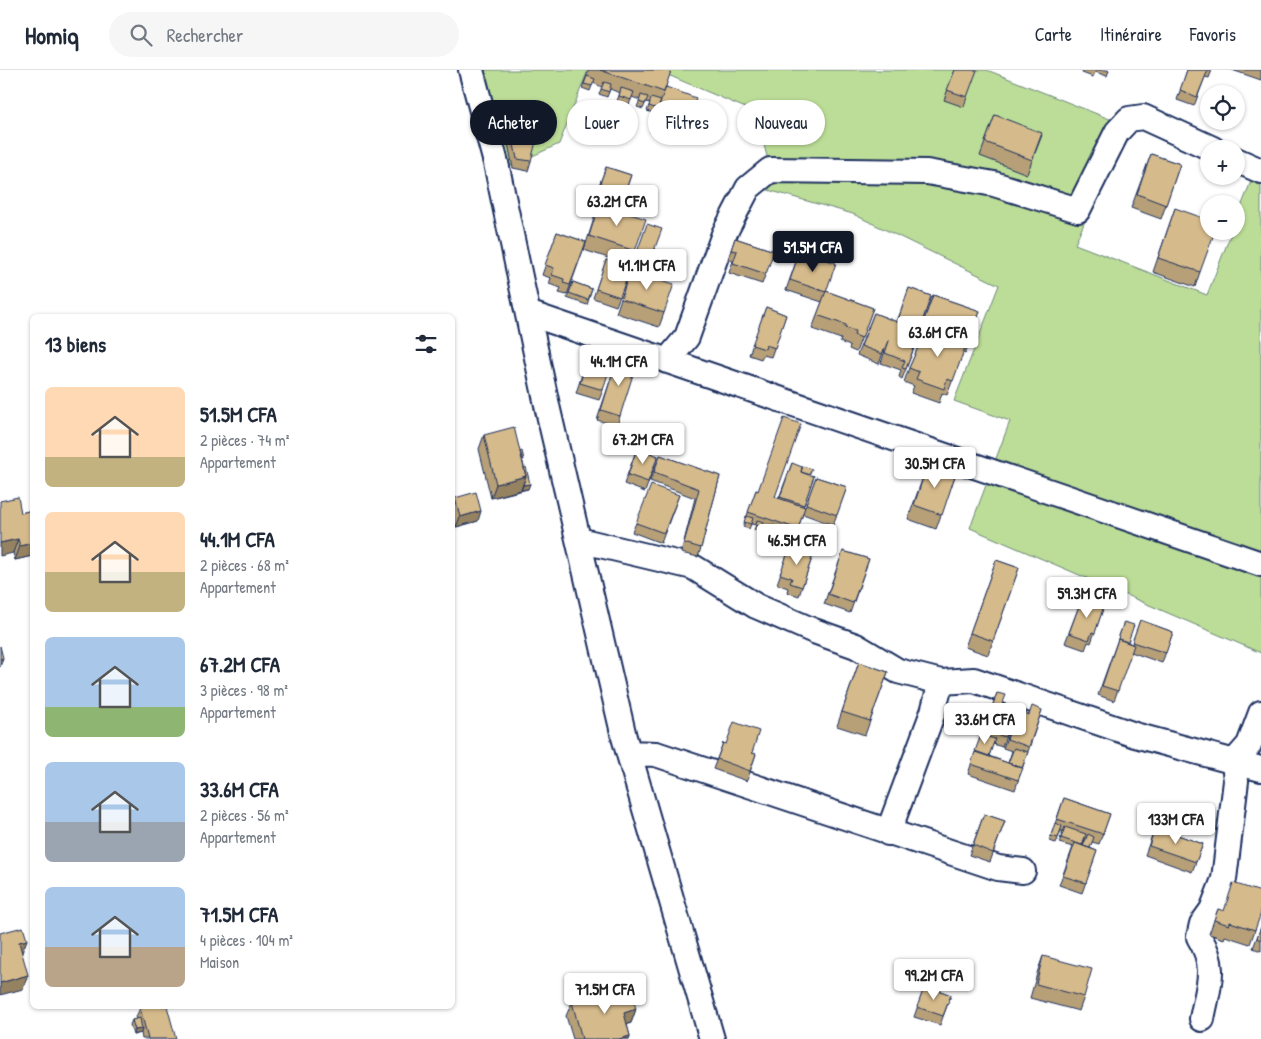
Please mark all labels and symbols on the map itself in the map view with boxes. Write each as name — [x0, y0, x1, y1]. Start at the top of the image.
pin: 63.2M CFA — [560, 184, 674, 227]
pin: 51.5M CFA — [756, 230, 870, 273]
pin: 41.1M CFA — [590, 248, 704, 291]
pin: 63.6M CFA — [881, 316, 995, 358]
pin: 44.1M CFA — [562, 344, 676, 387]
pin: 67.2M CFA — [586, 422, 700, 465]
pin: 30.5M CFA — [878, 446, 992, 489]
pin: 46.5M CFA — [740, 524, 854, 566]
pin: 59.3M CFA — [1030, 576, 1144, 619]
pin: 33.6M CFA — [928, 702, 1042, 745]
pin: 133M CFA — [1124, 802, 1228, 845]
pin: 99.2M CFA — [877, 958, 991, 1001]
pin: 71.5M CFA — [548, 972, 662, 1015]

